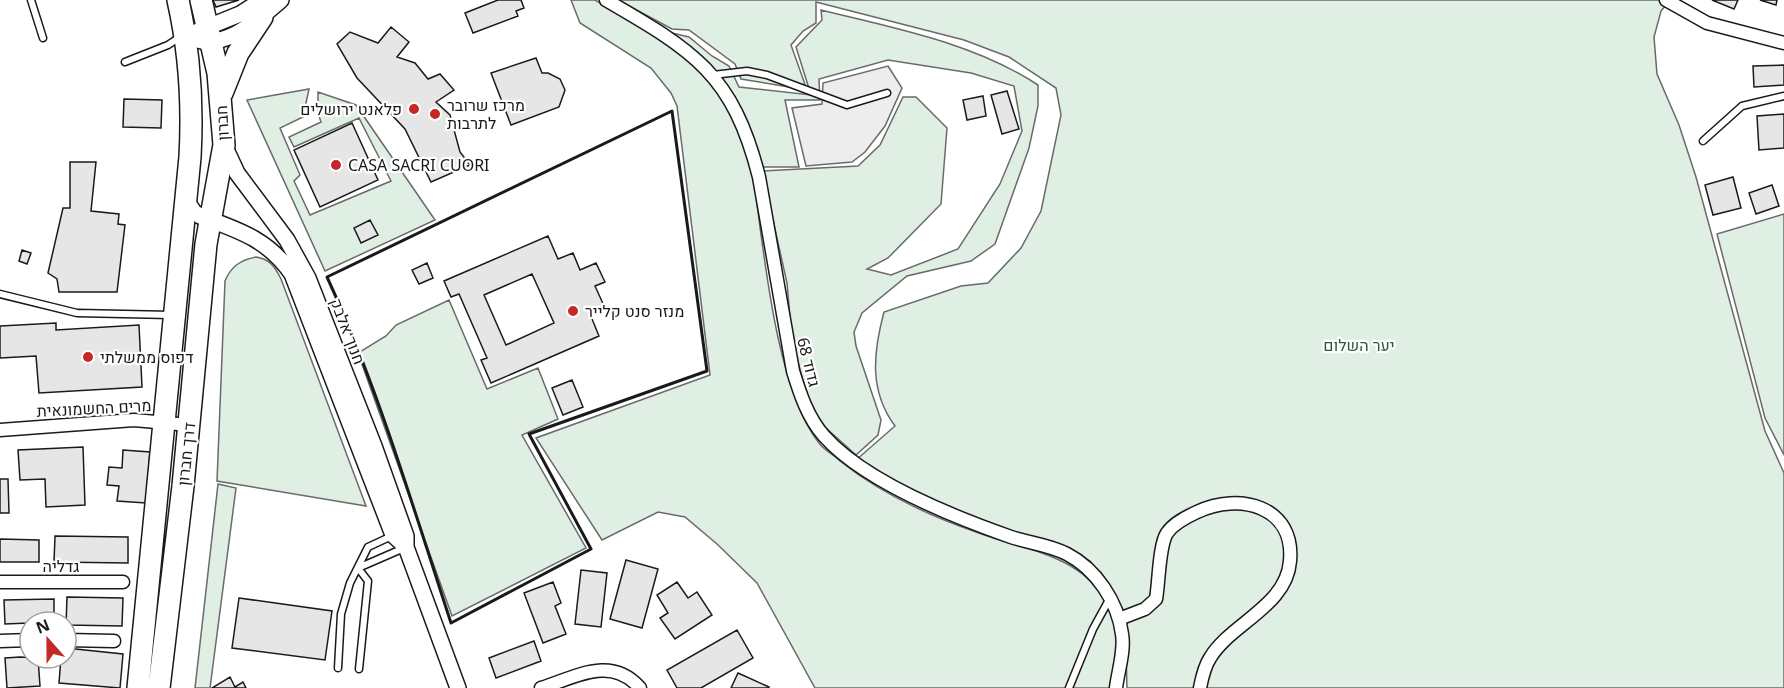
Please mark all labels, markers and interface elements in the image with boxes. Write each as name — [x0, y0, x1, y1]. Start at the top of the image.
place label: מרכז שרובר לתרבות — [447, 94, 525, 134]
place label: פלאנט ירושלים — [300, 98, 402, 120]
marker: פלאנט ירושלים — [407, 102, 421, 116]
street label: חברון — [210, 105, 234, 141]
marker: מרכז שרובר לתרבות — [428, 107, 442, 121]
place label: CASA SACRI CUORI — [348, 154, 490, 176]
marker: CASA SACRI CUORI — [329, 158, 343, 172]
street label: חנוך אלבק — [325, 295, 371, 367]
place label: מנזר סנט קלייר — [585, 300, 684, 322]
marker: מנזר סנט קלייר — [566, 304, 580, 318]
park label: יער השלום — [1323, 334, 1395, 356]
street label: גדוד 68 — [792, 335, 826, 389]
place label: דפוס ממשלתי — [100, 346, 193, 368]
marker: דפוס ממשלתי — [81, 350, 95, 364]
street label: מרים החשמונאית — [36, 394, 152, 422]
street label: דרך חברון — [172, 421, 200, 487]
street label: גדליה — [43, 555, 79, 577]
north arrow — [18, 610, 78, 670]
text: N — [33, 613, 53, 639]

